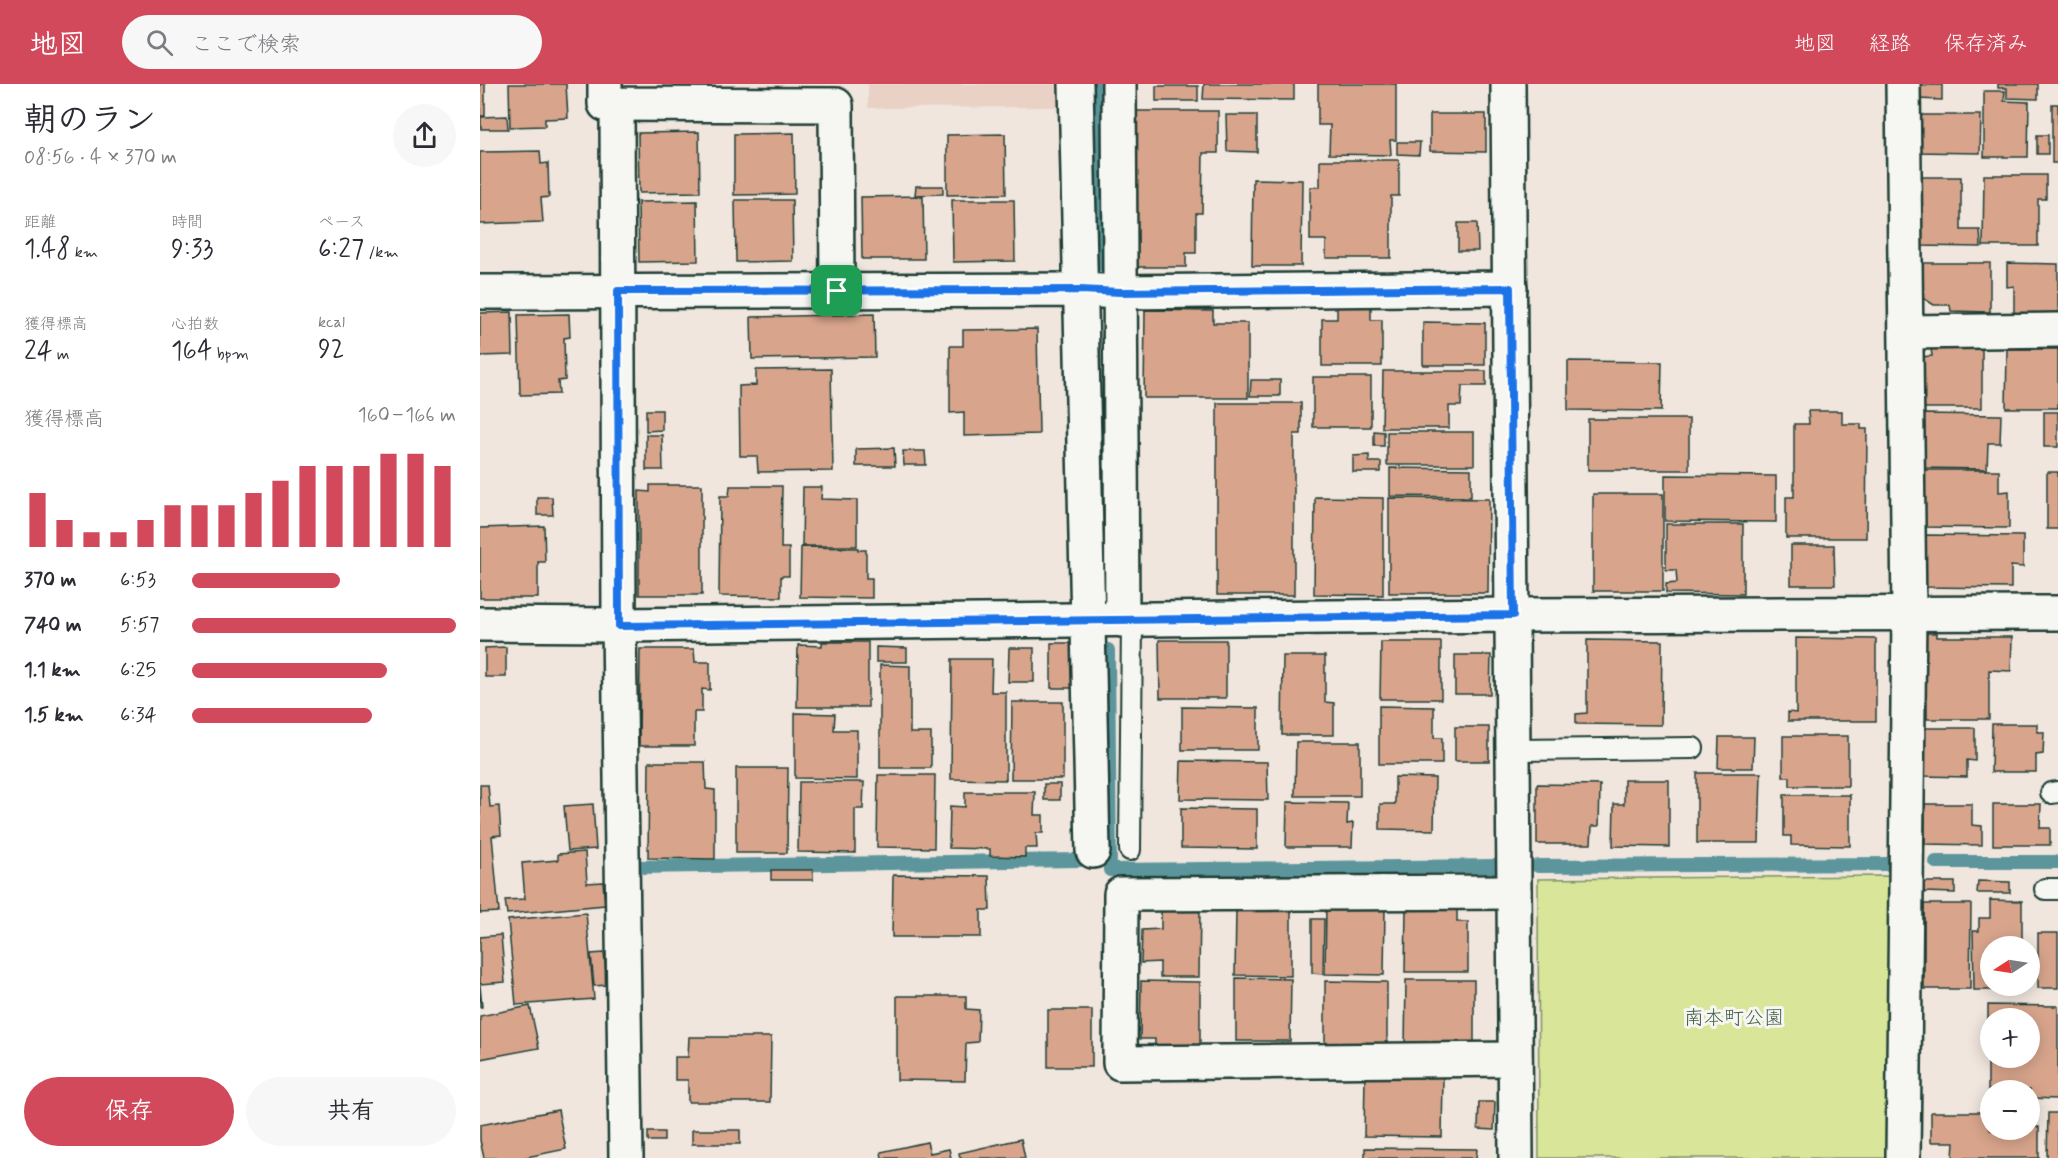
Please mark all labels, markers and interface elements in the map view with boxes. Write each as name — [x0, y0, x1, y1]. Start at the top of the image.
search box — [122, 15, 542, 69]
icon: search — [143, 26, 176, 59]
text: 地図 — [30, 27, 86, 64]
text: 地図 — [1794, 30, 1836, 58]
text: 経路 — [1869, 30, 1911, 58]
text: 保存済み — [1944, 30, 2028, 58]
text: ここで検索 — [191, 31, 301, 59]
text: 朝のラン — [24, 99, 156, 143]
button: share — [393, 104, 456, 167]
text: 08:56 · 4 × 370 m — [24, 144, 177, 171]
text: 距離 — [24, 212, 56, 233]
text: 時間 — [171, 212, 203, 233]
text: ペース — [318, 212, 365, 233]
text: 1.48 — [24, 233, 70, 267]
text: 9:33 — [171, 233, 213, 267]
text: 6:27 — [318, 233, 364, 267]
text: km — [70, 242, 98, 263]
text: /km — [364, 242, 399, 263]
pin — [811, 265, 862, 316]
icon: arrive — [820, 274, 853, 307]
text: kcal — [318, 312, 345, 333]
text: 獲得標高 — [24, 314, 88, 335]
text: 心拍数 — [171, 314, 219, 335]
text: 92 — [318, 333, 345, 367]
text: 24 — [24, 335, 53, 369]
text: 164 — [171, 335, 212, 369]
text: m — [53, 344, 70, 365]
text: bpm — [212, 344, 249, 365]
text: 160–166 m — [358, 402, 456, 429]
text: 獲得標高 — [24, 406, 104, 433]
text: 370 m — [24, 567, 76, 594]
text: 6:53 — [120, 567, 156, 594]
text: 740 m — [24, 612, 82, 639]
text: 5:57 — [120, 612, 159, 639]
text: 1.1 km — [24, 657, 81, 684]
text: 6:25 — [120, 657, 156, 684]
text: 1.5 km — [24, 702, 84, 729]
text: 6:34 — [120, 702, 157, 729]
north arrow — [1980, 936, 2040, 996]
map controls — [1980, 936, 2040, 1140]
park label: 南本町公園 — [1684, 1005, 1784, 1032]
button: + — [1980, 1008, 2040, 1068]
button: 保存 — [24, 1077, 234, 1146]
button: 共有 — [246, 1077, 456, 1146]
button: − — [1980, 1080, 2040, 1140]

